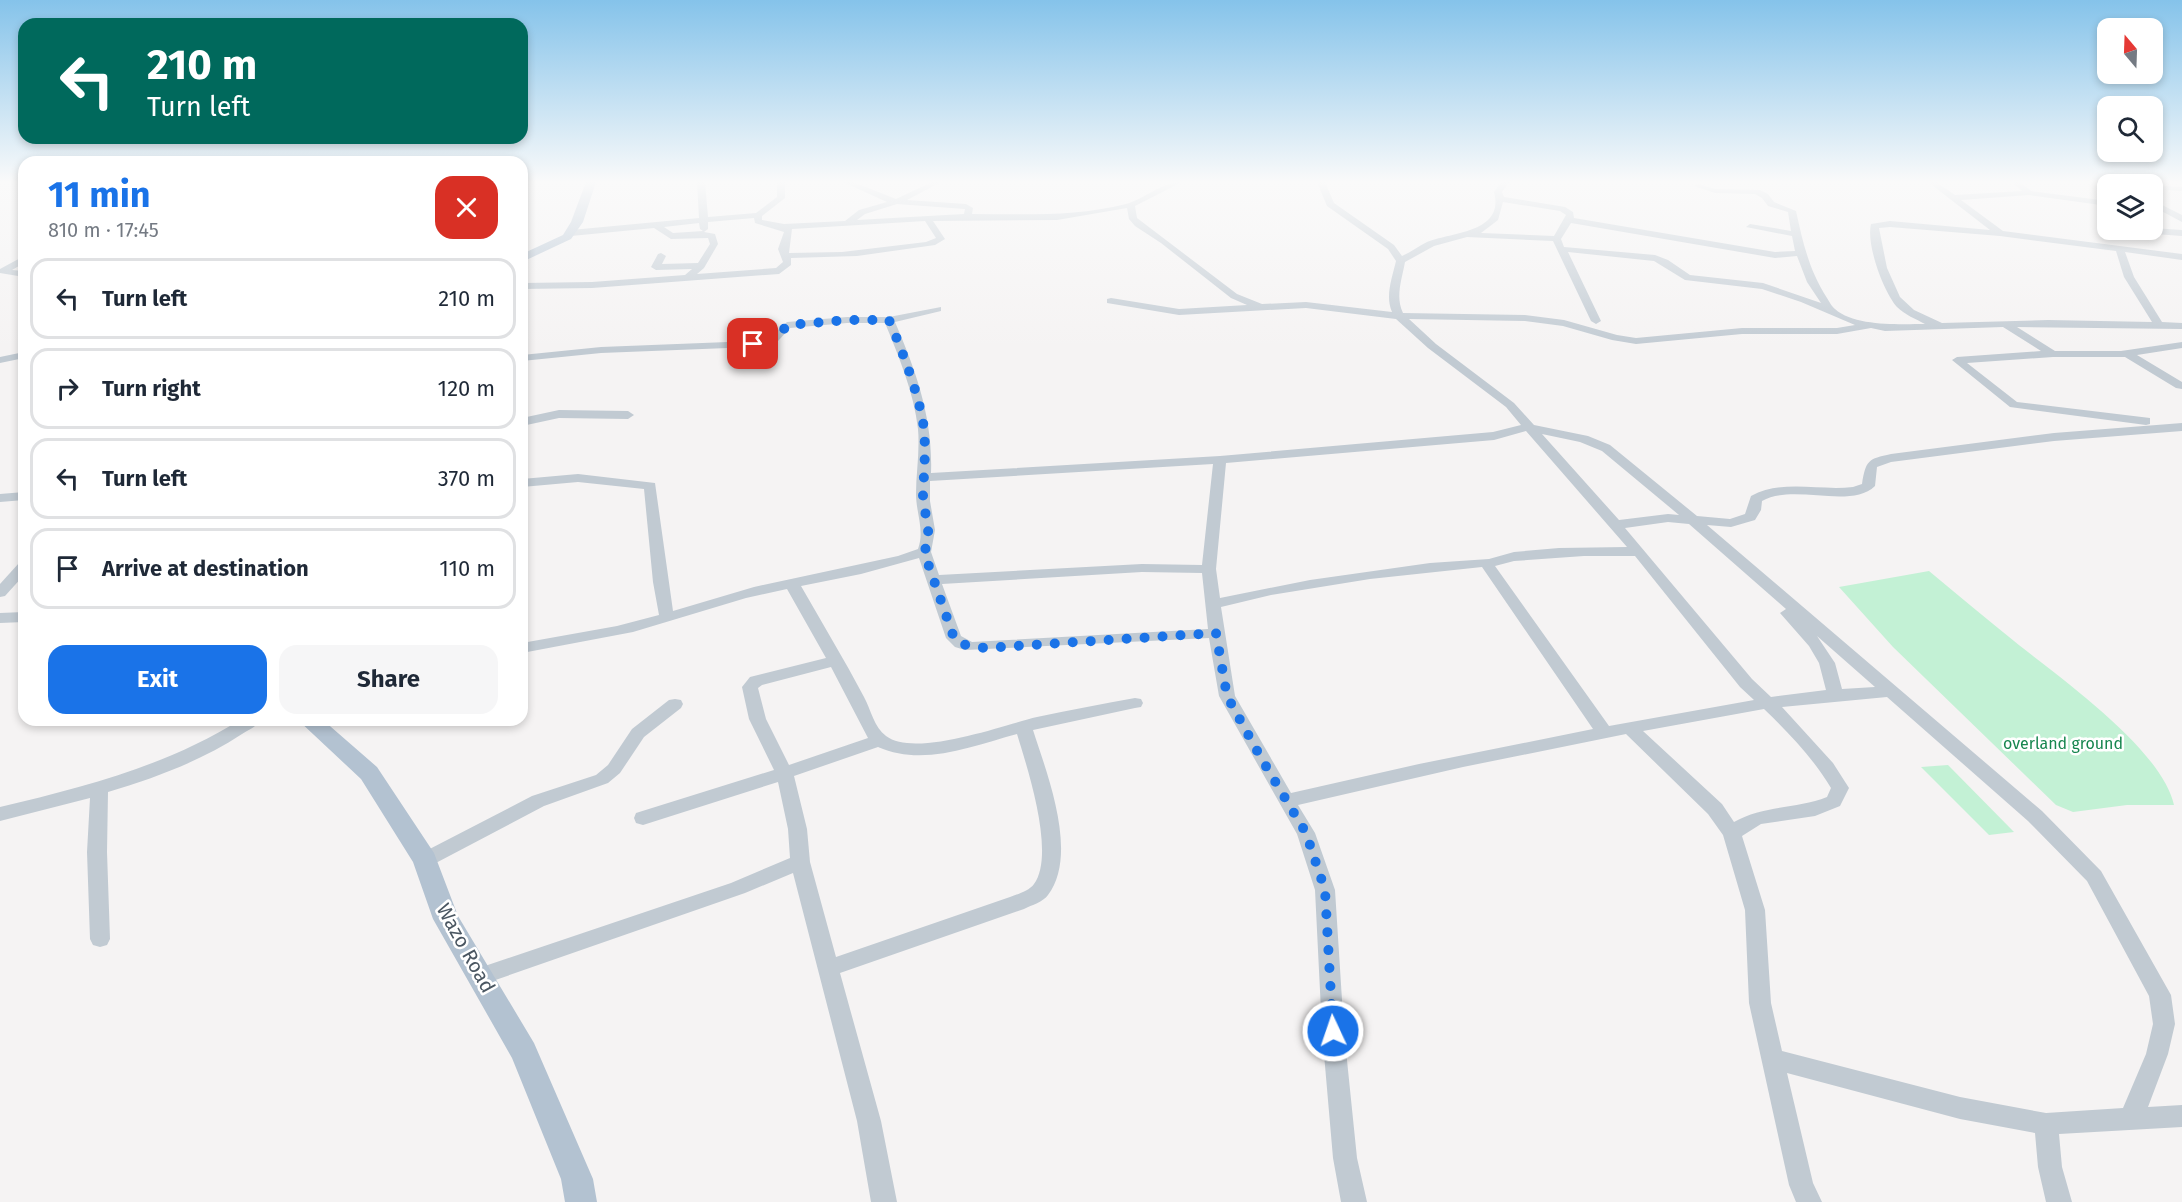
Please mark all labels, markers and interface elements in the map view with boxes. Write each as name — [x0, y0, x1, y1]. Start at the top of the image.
north arrow — [2097, 18, 2163, 84]
map controls — [2097, 18, 2163, 240]
text: 210 m — [147, 40, 257, 90]
icon: left — [48, 42, 126, 120]
text: Turn left — [147, 91, 250, 123]
button: search — [2097, 96, 2163, 162]
text: 11 min — [48, 173, 151, 217]
button: layers — [2097, 174, 2163, 240]
button: close — [435, 176, 498, 239]
text: 810 m · 17:45 — [48, 218, 159, 242]
icon: left — [51, 282, 84, 315]
text: Turn left — [102, 285, 187, 312]
text: 210 m — [438, 285, 495, 312]
pin — [727, 318, 778, 369]
icon: arrive — [736, 327, 769, 360]
icon: right — [51, 372, 84, 405]
text: Turn right — [102, 375, 201, 402]
text: 120 m — [438, 375, 495, 402]
icon: left — [51, 462, 84, 495]
text: Turn left — [102, 465, 187, 492]
text: 370 m — [438, 465, 495, 492]
icon: arrive — [51, 552, 84, 585]
text: Arrive at destination — [102, 555, 309, 582]
text: 110 m — [439, 555, 495, 582]
button: Exit — [48, 645, 267, 714]
button: Share — [279, 645, 498, 714]
park label: overland ground — [2003, 734, 2123, 753]
street label: Wazo Road — [432, 899, 500, 997]
position arrow — [1301, 999, 1365, 1063]

